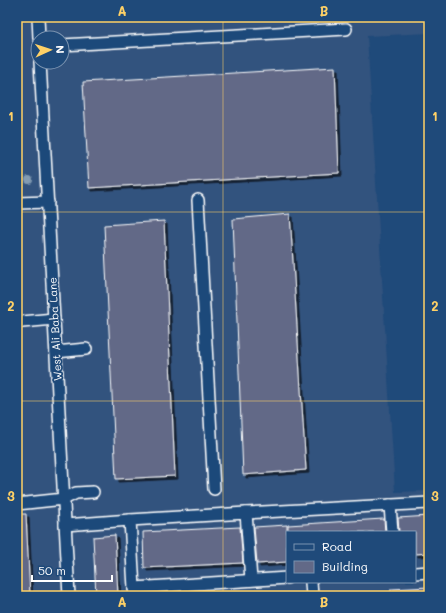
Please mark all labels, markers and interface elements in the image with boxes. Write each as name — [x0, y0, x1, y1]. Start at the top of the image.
text: A — [117, 2, 127, 19]
text: B — [320, 2, 329, 19]
north arrow — [30, 30, 70, 70]
text: N — [53, 45, 68, 54]
text: 1 — [8, 107, 14, 124]
text: 1 — [432, 107, 438, 124]
street label: West Ali Baba Lane — [44, 277, 65, 381]
text: 2 — [7, 297, 15, 314]
text: 2 — [431, 297, 439, 314]
text: 3 — [7, 487, 15, 504]
text: 3 — [431, 487, 439, 504]
legend — [286, 531, 416, 583]
text: Road — [322, 538, 352, 554]
scale bar — [32, 557, 112, 583]
text: Building — [322, 558, 368, 574]
text: 50 m — [38, 562, 66, 578]
text: A — [117, 593, 127, 610]
text: B — [320, 593, 329, 610]

